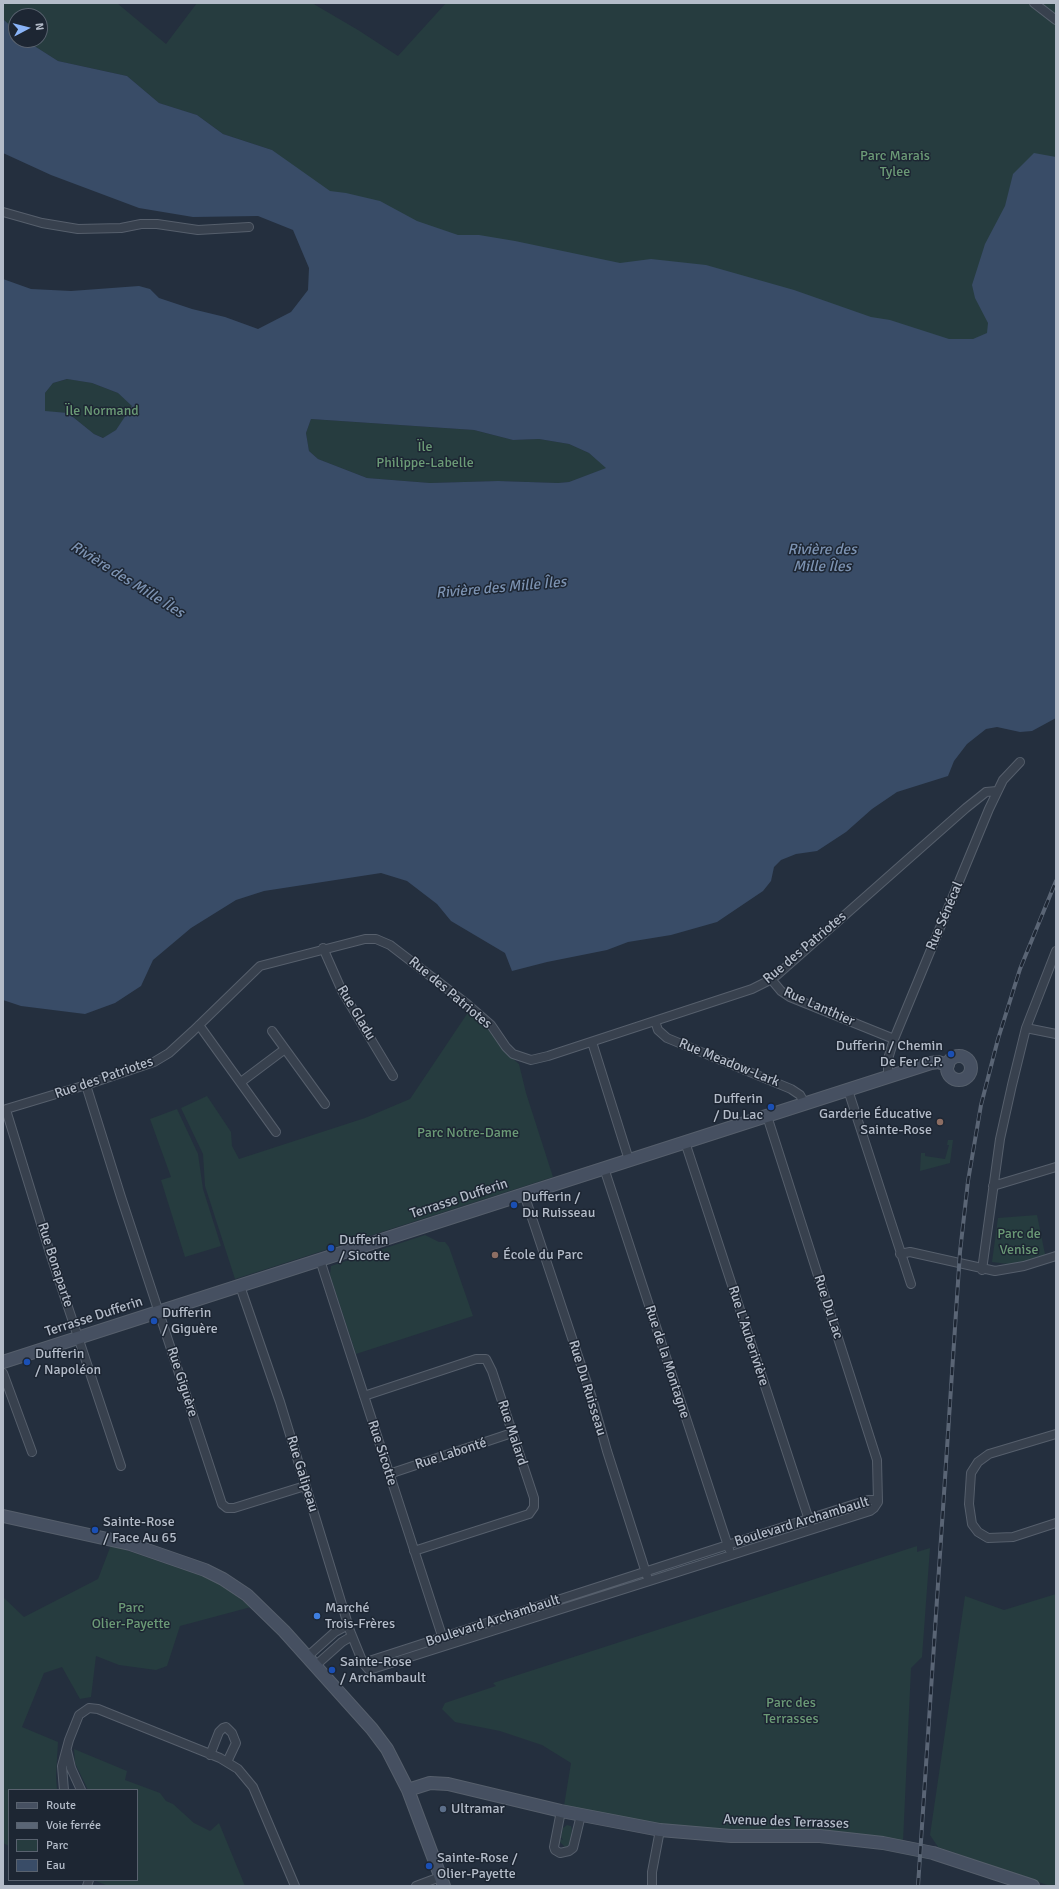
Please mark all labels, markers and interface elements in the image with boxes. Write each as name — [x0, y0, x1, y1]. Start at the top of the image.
north arrow — [8, 8, 48, 48]
text: N — [32, 22, 46, 31]
park label: Parc Marais Tylee — [860, 148, 930, 180]
park label: Ïle Normand — [65, 403, 139, 419]
park label: Ïle Philippe-Labelle — [376, 439, 474, 472]
water label: Rivière des Mille Îles — [67, 538, 187, 622]
water label: Rivière des Mille Îles — [787, 541, 857, 576]
water label: Rivière des Mille Îles — [435, 573, 567, 603]
street label: Rue Sénécal — [923, 879, 967, 953]
street label: Rue des Patriotes — [760, 908, 850, 988]
street label: Rue des Patriotes — [405, 953, 495, 1033]
street label: Rue Gladu — [333, 983, 379, 1043]
street label: Rue Lanthier — [781, 984, 857, 1030]
street label: Rue Meadow-Lark — [676, 1035, 782, 1091]
place label: Dufferin / Chemin De Fer C.P. — [836, 1038, 943, 1070]
marker: Dufferin / Chemin De Fer C.P. — [946, 1049, 956, 1059]
street label: Rue des Patriotes — [52, 1053, 156, 1103]
place label: Dufferin / Du Lac — [713, 1091, 763, 1124]
marker: Dufferin / Du Lac — [766, 1102, 776, 1112]
place label: Garderie Éducative Sainte-Rose — [819, 1106, 932, 1138]
marker: Garderie Éducative Sainte-Rose — [935, 1117, 945, 1127]
park label: Parc Notre-Dame — [417, 1125, 519, 1141]
street label: Terrasse Dufferin — [408, 1175, 510, 1223]
place label: Dufferin / Du Ruisseau — [522, 1189, 595, 1222]
marker: Dufferin / Du Ruisseau — [509, 1200, 519, 1210]
street label: Rue Bonaparte — [33, 1221, 77, 1309]
park label: Parc de Venise — [997, 1226, 1041, 1258]
place label: Dufferin / Sicotte — [339, 1232, 390, 1264]
marker: Dufferin / Sicotte — [326, 1243, 336, 1253]
place label: École du Parc — [503, 1247, 583, 1263]
marker: École du Parc — [490, 1250, 500, 1260]
street label: Rue Du Lac — [810, 1273, 846, 1341]
street label: Rue L'Auberivière — [724, 1284, 772, 1388]
street label: Terrasse Dufferin — [43, 1293, 145, 1341]
street label: Rue de la Montagne — [641, 1303, 693, 1421]
place label: Dufferin / Giguère — [162, 1305, 218, 1338]
marker: Dufferin / Giguère — [149, 1316, 159, 1326]
street label: Rue Du Ruisseau — [564, 1338, 610, 1438]
street label: Rue Giguère — [163, 1345, 201, 1419]
place label: Dufferin / Napoléon — [35, 1346, 101, 1378]
marker: Dufferin / Napoléon — [22, 1357, 32, 1367]
street label: Rue Malard — [494, 1398, 530, 1468]
street label: Rue Sicotte — [364, 1418, 400, 1488]
street label: Rue Galipeau — [282, 1434, 322, 1514]
street label: Rue Labonté — [413, 1435, 489, 1473]
street label: Boulevard Archambault — [733, 1493, 871, 1551]
place label: Sainte-Rose / Face Au 65 — [103, 1514, 177, 1546]
marker: Sainte-Rose / Face Au 65 — [90, 1525, 100, 1535]
street label: Boulevard Archambault — [424, 1591, 562, 1651]
park label: Parc Olier-Payette — [92, 1600, 170, 1632]
place label: Marché Trois-Frères — [325, 1600, 395, 1632]
marker: Marché Trois-Frères — [312, 1611, 322, 1621]
place label: Sainte-Rose / Archambault — [340, 1654, 426, 1686]
marker: Sainte-Rose / Archambault — [327, 1665, 337, 1675]
park label: Parc des Terrasses — [763, 1695, 819, 1728]
legend — [8, 1789, 138, 1881]
text: Route — [46, 1798, 76, 1813]
place label: Ultramar — [451, 1801, 505, 1817]
marker: Ultramar — [438, 1804, 448, 1814]
street label: Avenue des Terrasses — [723, 1811, 849, 1833]
text: Voie ferrée — [46, 1818, 101, 1833]
text: Parc — [46, 1838, 68, 1853]
place label: Sainte-Rose / Olier-Payette — [437, 1850, 518, 1882]
text: Eau — [46, 1858, 65, 1873]
marker: Sainte-Rose / Olier-Payette — [424, 1861, 434, 1871]

